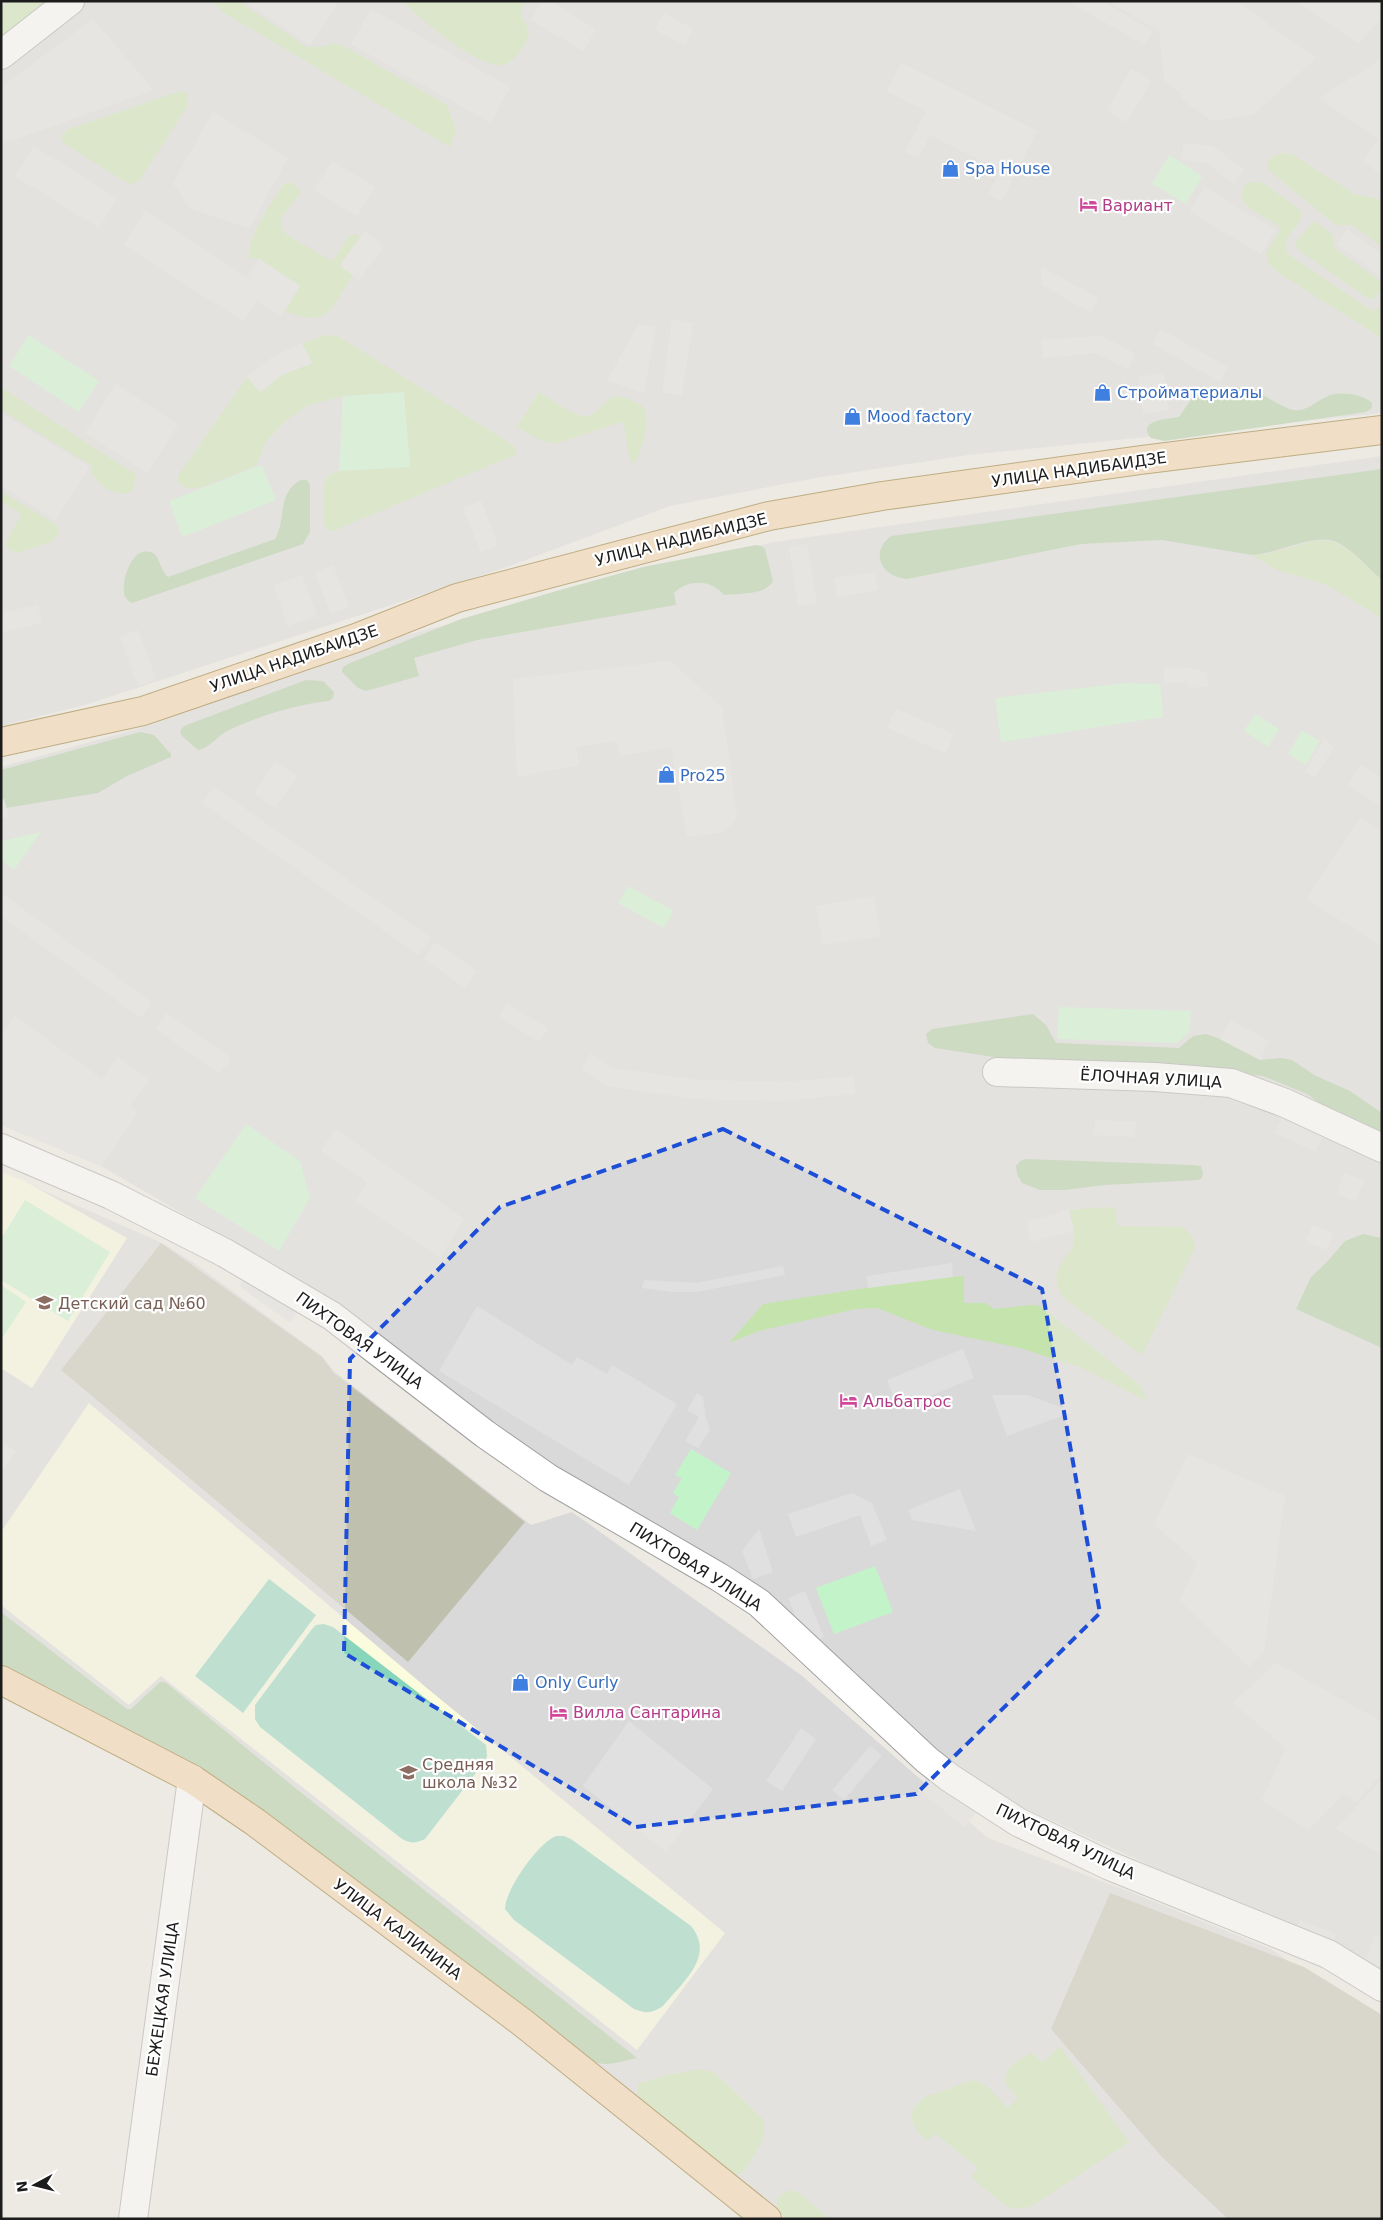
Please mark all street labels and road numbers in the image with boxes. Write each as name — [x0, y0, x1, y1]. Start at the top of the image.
street label: УЛИЦА НАДИБАИДЗЕ — [990, 448, 1168, 491]
street label: УЛИЦА НАДИБАИДЗЕ — [593, 509, 769, 570]
street label: УЛИЦА НАДИБАИДЗЕ — [208, 621, 381, 696]
street label: ЁЛОЧНАЯ УЛИЦА — [1080, 1065, 1222, 1092]
street label: ПИХТОВАЯ УЛИЦА — [292, 1288, 427, 1393]
street label: ПИХТОВАЯ УЛИЦА — [626, 1518, 766, 1615]
street label: ПИХТОВАЯ УЛИЦА — [993, 1799, 1139, 1883]
street label: УЛИЦА КАЛИНИНА — [330, 1875, 466, 1984]
street label: БЕЖЕЦКАЯ УЛИЦА — [142, 1920, 183, 2078]

